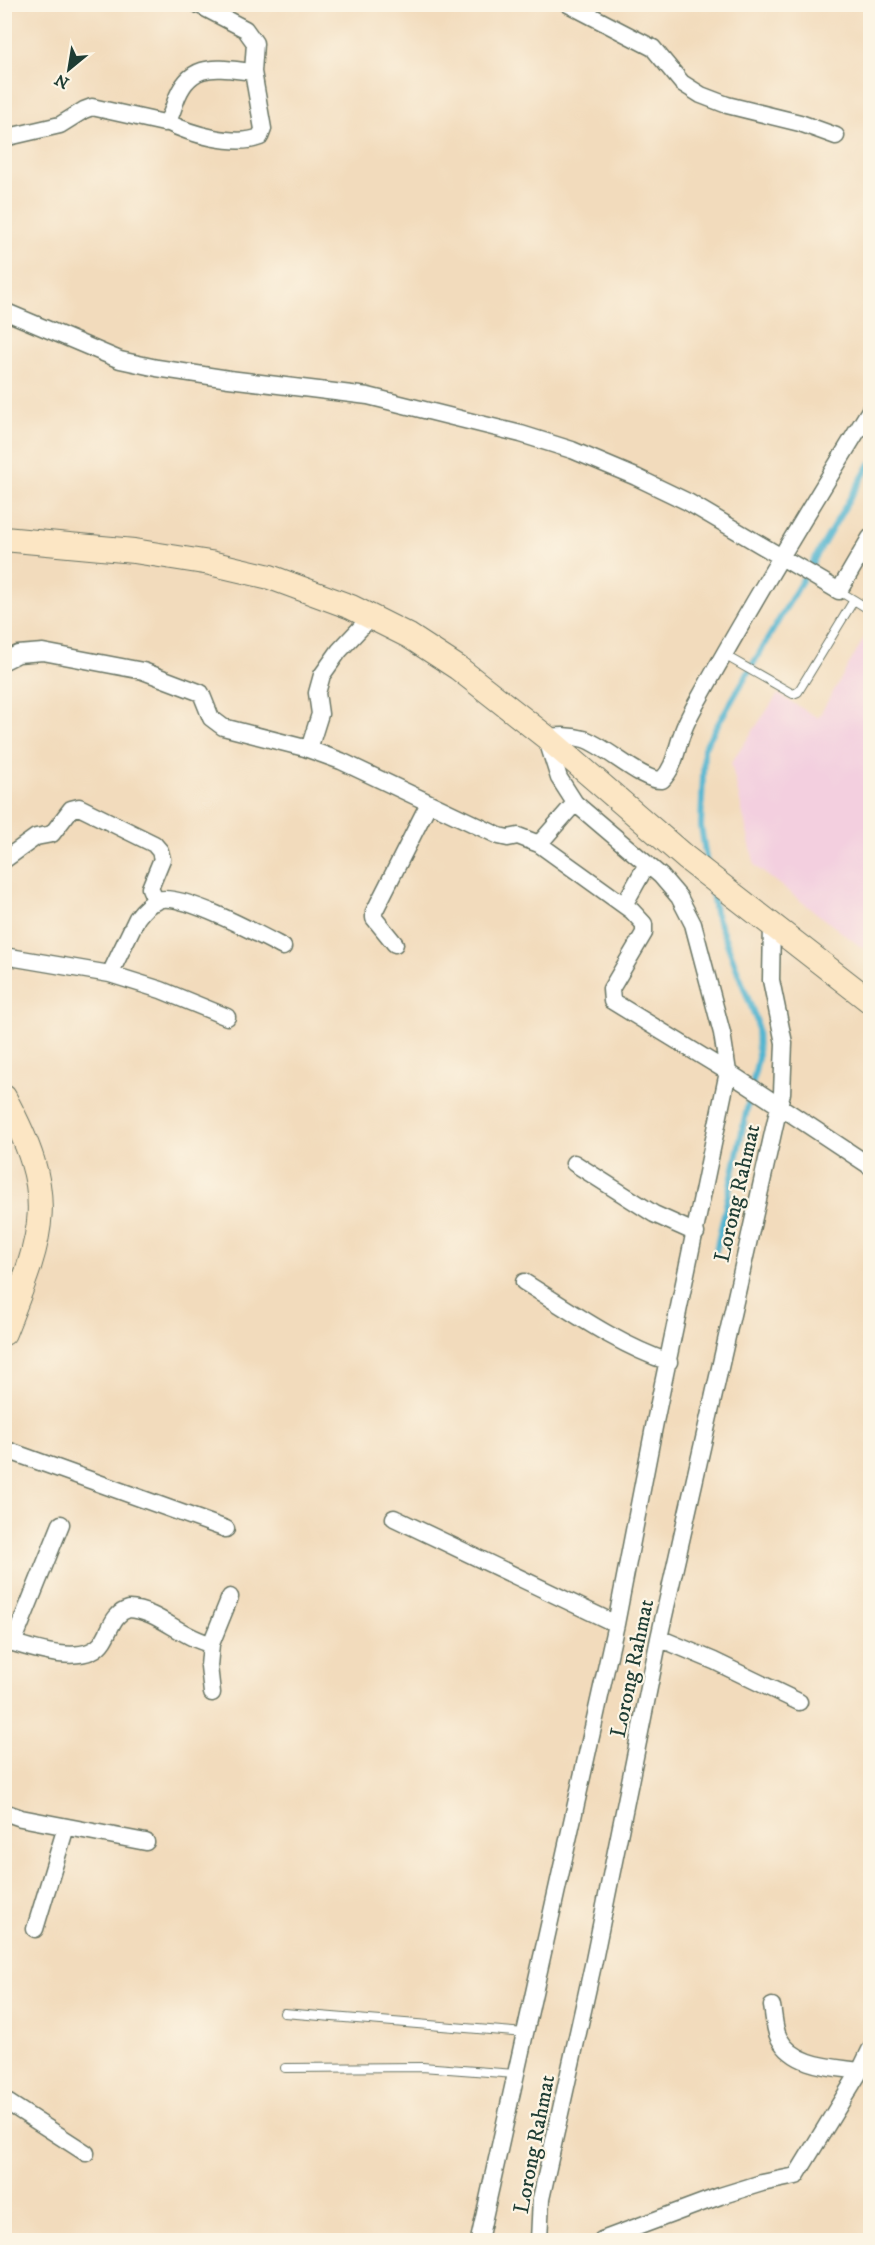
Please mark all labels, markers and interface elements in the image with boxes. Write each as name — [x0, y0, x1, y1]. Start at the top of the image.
north arrow — [39, 39, 99, 99]
text: N — [51, 69, 73, 93]
street label: Lorong Rahmat — [708, 1122, 766, 1265]
street label: Lorong Rahmat — [605, 1597, 660, 1740]
street label: Lorong Rahmat — [508, 2073, 561, 2216]

